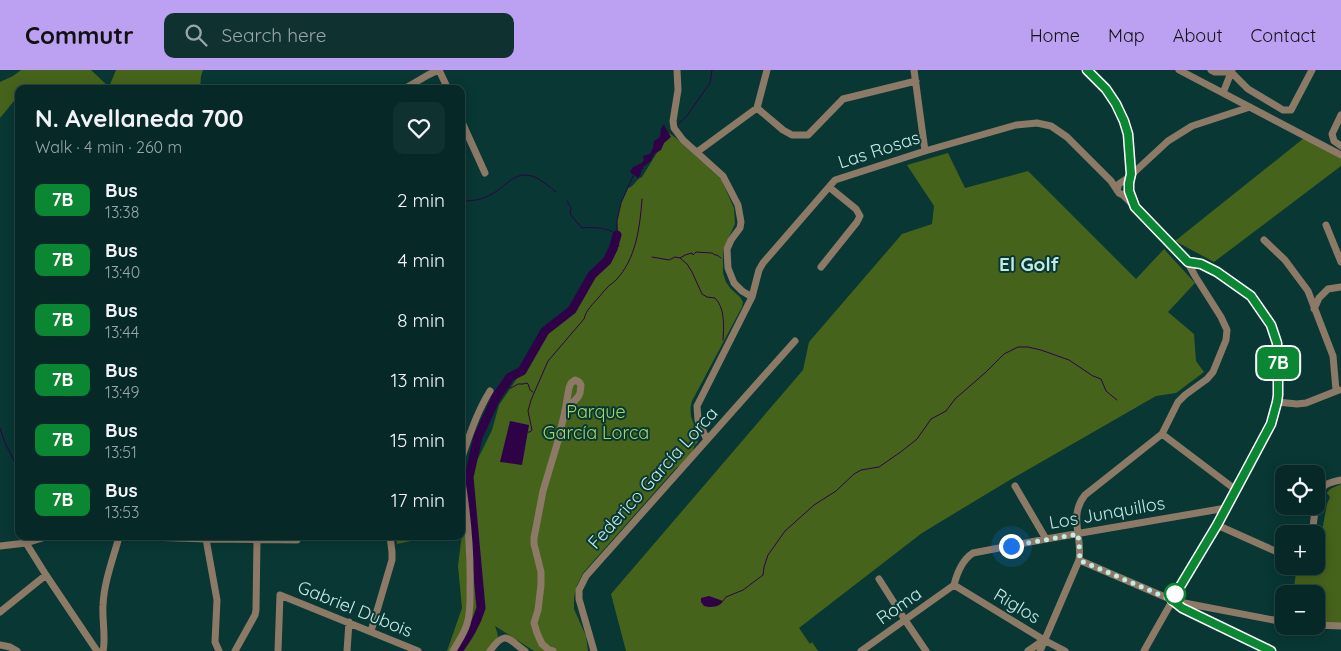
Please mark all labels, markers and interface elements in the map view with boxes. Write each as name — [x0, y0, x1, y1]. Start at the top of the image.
search box — [164, 13, 514, 58]
text: Commutr — [25, 20, 134, 50]
icon: search — [182, 21, 210, 49]
text: Search here — [222, 23, 327, 47]
text: Home — [1030, 24, 1080, 47]
text: Map — [1108, 24, 1145, 47]
text: About — [1173, 24, 1223, 47]
text: Contact — [1251, 24, 1316, 47]
button: heart — [393, 102, 445, 154]
text: N. Avellaneda 700 — [35, 103, 244, 133]
street label: Las Rosas — [835, 126, 923, 174]
text: Walk · 4 min · 260 m — [35, 137, 182, 157]
text: Bus — [105, 178, 138, 202]
text: 7B — [52, 188, 73, 211]
text: 2 min — [397, 188, 445, 212]
text: 13:38 — [105, 202, 139, 222]
text: Bus — [105, 238, 138, 262]
text: 7B — [52, 248, 73, 271]
text: 4 min — [397, 248, 445, 272]
district label: El Golf — [999, 252, 1060, 276]
text: 13:40 — [105, 262, 140, 282]
text: Bus — [105, 298, 138, 322]
text: 7B — [52, 308, 73, 331]
text: 8 min — [397, 308, 445, 332]
text: 13:44 — [105, 322, 139, 342]
line badge: 7B — [1256, 347, 1300, 379]
text: 7B — [1267, 351, 1289, 374]
text: Bus — [105, 358, 138, 382]
text: 7B — [52, 368, 73, 391]
text: 13 min — [390, 368, 445, 392]
text: 13:49 — [105, 382, 139, 402]
park label: Parque García Lorca — [543, 400, 649, 444]
street label: Federico García Lorca — [583, 402, 723, 554]
text: Bus — [105, 418, 138, 442]
text: 7B — [52, 428, 73, 451]
text: 15 min — [390, 428, 445, 452]
text: 13:51 — [105, 442, 137, 462]
map controls — [1275, 465, 1325, 635]
button: locate — [1275, 465, 1325, 515]
text: Bus — [105, 478, 138, 502]
text: 7B — [52, 488, 73, 511]
text: 17 min — [391, 488, 445, 512]
street label: Los Junquillos — [1047, 491, 1167, 534]
text: 13:53 — [105, 502, 139, 522]
button: + — [1275, 525, 1325, 575]
your location — [999, 534, 1024, 559]
street label: Gabriel Dubois — [294, 575, 416, 642]
street label: Roma — [872, 582, 926, 629]
street label: Riglos — [990, 583, 1045, 628]
unlabelled marker — [1164, 583, 1186, 605]
button: − — [1275, 585, 1325, 635]

